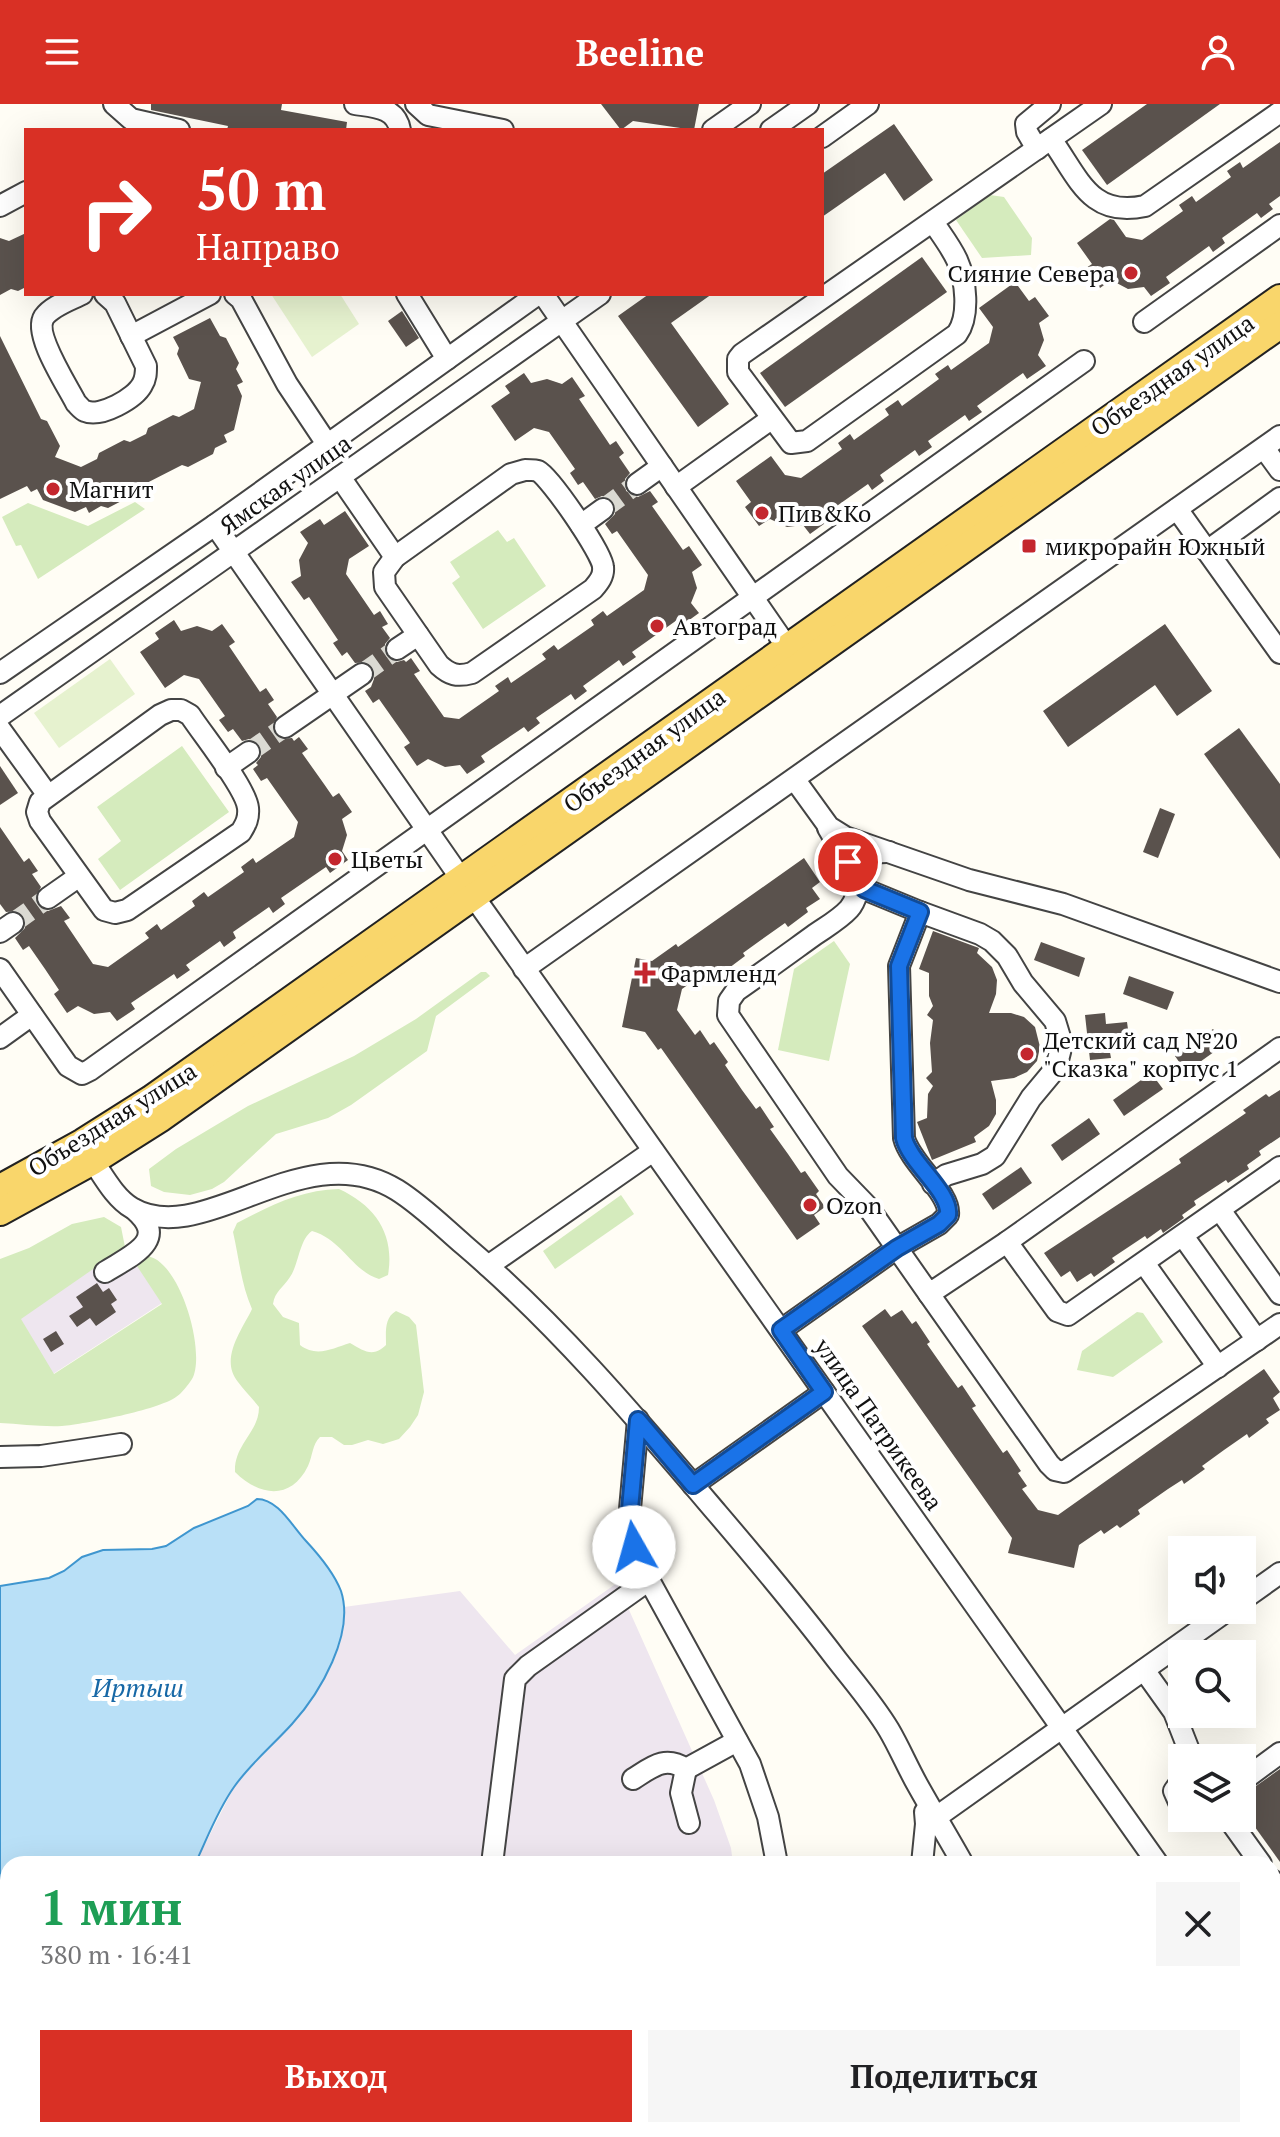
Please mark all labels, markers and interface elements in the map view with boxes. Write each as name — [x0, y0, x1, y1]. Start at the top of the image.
text: Beeline — [576, 29, 704, 76]
icon: menu — [40, 30, 84, 74]
icon: person — [1196, 30, 1240, 74]
text: 50 m — [196, 152, 326, 226]
icon: right — [64, 160, 168, 264]
text: Направо — [196, 223, 340, 270]
place label: Сияние Севера — [947, 257, 1115, 289]
marker: Сияние Севера — [1122, 264, 1140, 282]
street label: Объездная улица — [1084, 307, 1260, 443]
street label: Ямская улица — [213, 427, 357, 541]
place label: Магнит — [69, 473, 154, 505]
marker: Магнит — [44, 480, 62, 498]
place label: Пив&Ко — [778, 497, 871, 529]
marker: Пив&Ко — [753, 504, 771, 522]
place label: микрорайн Южный — [1045, 530, 1265, 562]
marker: микрорайн Южный — [1020, 537, 1038, 555]
place label: Автоград — [673, 610, 777, 642]
marker: Автоград — [648, 617, 666, 635]
street label: Объездная улица — [557, 680, 731, 820]
pin — [814, 828, 882, 896]
icon: arrive — [826, 840, 870, 884]
place label: Цветы — [351, 843, 423, 875]
marker: Цветы — [326, 850, 344, 868]
place label: Фармленд — [661, 957, 777, 989]
marker: Фармленд — [636, 964, 654, 982]
place label: Детский сад №20 "Сказка" корпус 1 — [1043, 1024, 1238, 1084]
marker: Детский сад №20 "Сказка" корпус 1 — [1018, 1045, 1036, 1063]
street label: Объездная улица — [22, 1054, 202, 1184]
place label: Ozon — [826, 1189, 882, 1221]
marker: Ozon — [801, 1196, 819, 1214]
street label: улица Патрикеева — [807, 1331, 950, 1516]
position arrow — [592, 1505, 676, 1589]
map controls — [1168, 1536, 1256, 1832]
button: sound — [1168, 1536, 1256, 1624]
button: search — [1168, 1640, 1256, 1728]
water label: Иртыш — [91, 1670, 184, 1704]
button: layers — [1168, 1744, 1256, 1832]
text: 1 мин — [40, 1875, 182, 1939]
button: close — [1156, 1882, 1240, 1966]
text: 380 m · 16:41 — [40, 1937, 193, 1971]
button: Выход — [40, 2030, 632, 2122]
button: Поделиться — [648, 2030, 1240, 2122]

